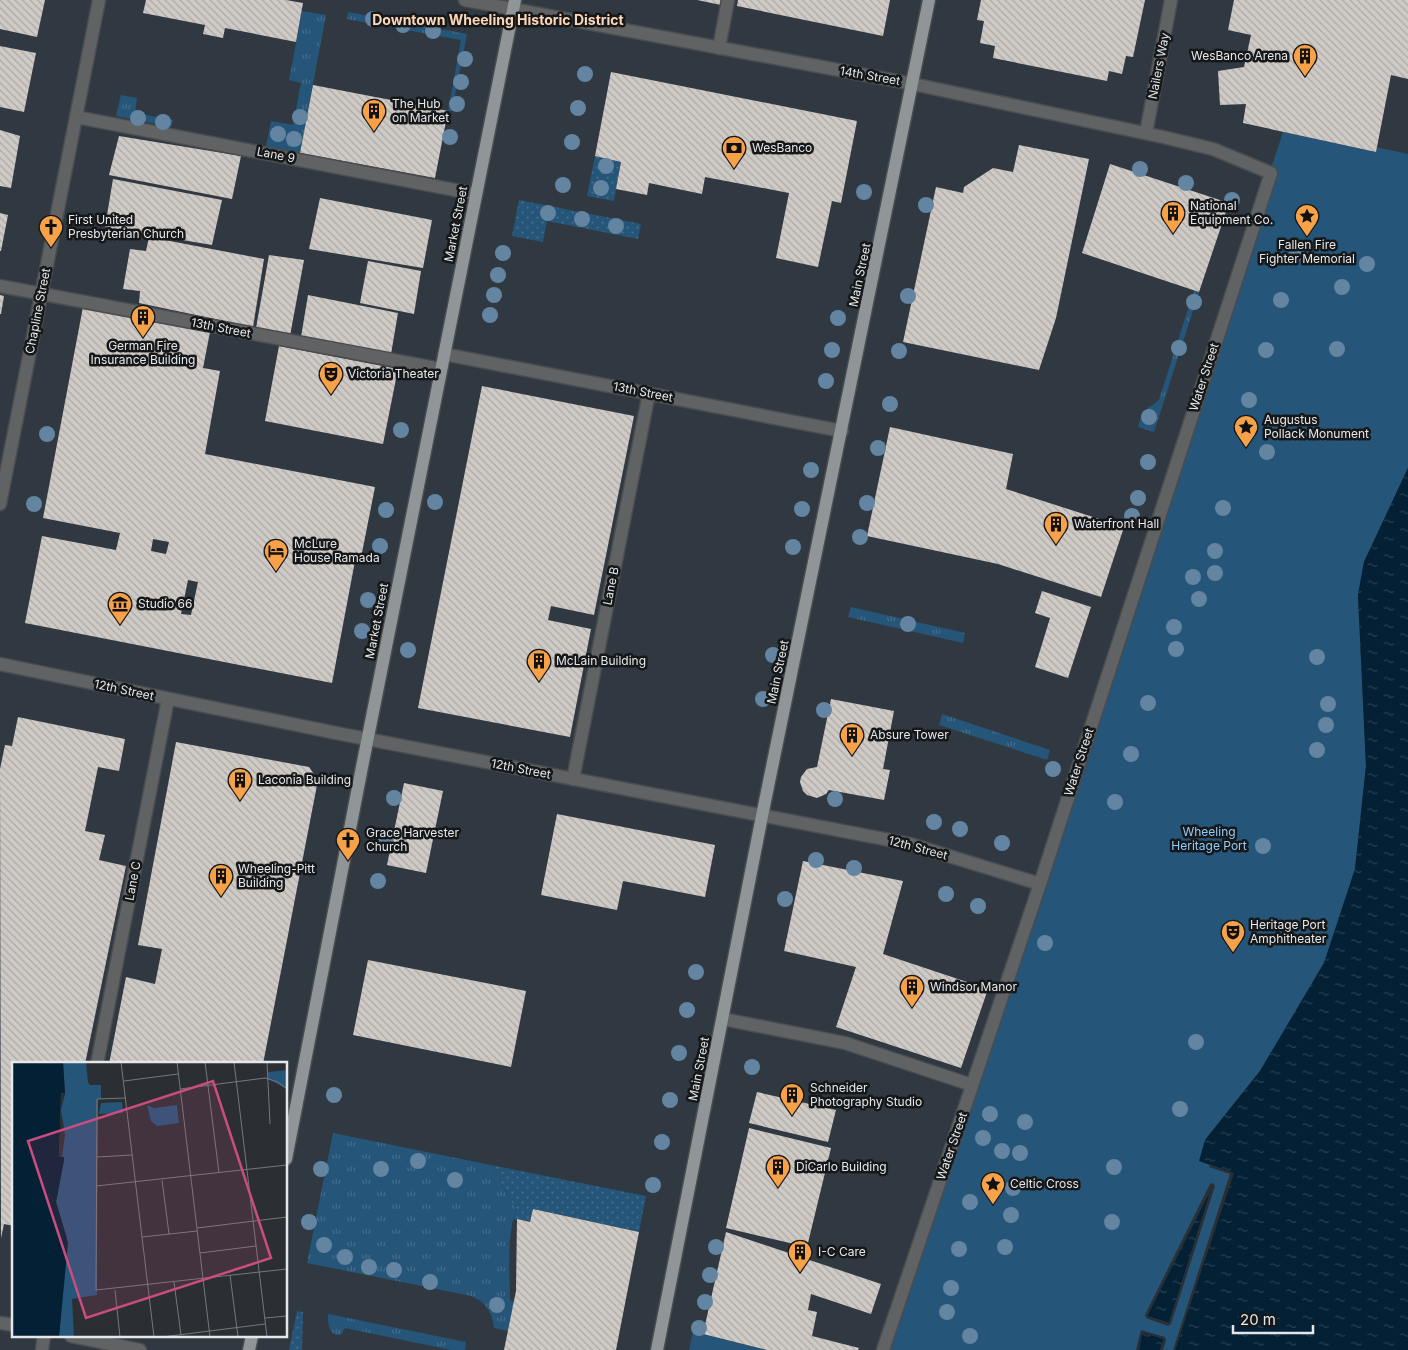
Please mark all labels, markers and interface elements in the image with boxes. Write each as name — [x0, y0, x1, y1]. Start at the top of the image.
district label: Downtown Wheeling Historic District — [372, 11, 624, 28]
street label: Nailers Way — [1145, 31, 1172, 100]
building icon: WesBanco Arena — [1292, 43, 1318, 77]
place label: WesBanco Arena — [1191, 48, 1288, 63]
street label: 14th Street — [839, 63, 901, 88]
place label: The Hub on Market — [392, 96, 449, 125]
building icon: The Hub on Market — [361, 98, 387, 132]
bank icon: WesBanco — [721, 135, 747, 169]
place label: WesBanco — [752, 140, 812, 155]
street label: Lane 9 — [256, 143, 296, 166]
street label: Market Street — [441, 185, 470, 263]
place label: National Equipment Co. — [1190, 198, 1273, 227]
building icon: National Equipment Co. — [1160, 200, 1186, 234]
place icon: Fallen Fire Fighter Memorial — [1294, 203, 1320, 237]
place label: First United Presbyterian Church — [68, 212, 184, 241]
church icon: First United Presbyterian Church — [38, 214, 64, 248]
place label: Fallen Fire Fighter Memorial — [1259, 237, 1355, 266]
street label: Main Street — [845, 242, 874, 308]
street label: Chapline Street — [22, 267, 53, 355]
building icon: German Fire Insurance Building — [130, 304, 156, 338]
street label: 13th Street — [190, 314, 252, 341]
place label: German Fire Insurance Building — [91, 338, 195, 367]
street label: Water Street — [1185, 341, 1222, 413]
theatre icon: Victoria Theater — [318, 361, 344, 395]
place label: Victoria Theater — [348, 366, 439, 381]
street label: 13th Street — [612, 378, 674, 405]
place label: Augustus Pollack Monument — [1264, 412, 1369, 441]
place icon: Augustus Pollack Monument — [1233, 414, 1259, 448]
building icon: Waterfront Hall — [1043, 511, 1069, 545]
place label: Waterfront Hall — [1074, 516, 1159, 531]
place label: McLure House Ramada — [294, 536, 380, 565]
hotel icon: McLure House Ramada — [263, 538, 289, 572]
street label: Lane B — [599, 565, 622, 606]
street label: Market Street — [362, 582, 391, 660]
museum icon: Studio 66 — [107, 591, 133, 625]
place label: Studio 66 — [138, 596, 192, 611]
street label: Main Street — [763, 639, 792, 705]
building icon: McLain Building — [526, 648, 552, 682]
place label: McLain Building — [556, 653, 646, 668]
street label: 12th Street — [93, 676, 155, 703]
building icon: Absure Tower — [839, 722, 865, 756]
street label: Water Street — [1060, 726, 1097, 798]
place label: Absure Tower — [870, 727, 949, 742]
street label: 12th Street — [490, 755, 552, 782]
building icon: Laconia Building — [227, 767, 253, 801]
place label: Laconia Building — [258, 772, 351, 787]
park label: Wheeling Heritage Port — [1171, 824, 1247, 853]
place label: Grace Harvester Church — [366, 825, 459, 854]
church icon: Grace Harvester Church — [335, 827, 361, 861]
street label: 12th Street — [887, 832, 949, 863]
street label: Lane C — [121, 860, 144, 902]
place label: Wheeling-Pitt Building — [238, 861, 315, 890]
building icon: Wheeling-Pitt Building — [208, 863, 234, 897]
place label: Heritage Port Amphitheater — [1250, 917, 1327, 946]
theatre icon: Heritage Port Amphitheater — [1220, 919, 1246, 953]
building icon: Windsor Manor — [899, 974, 925, 1008]
place label: Windsor Manor — [930, 979, 1017, 994]
street label: Main Street — [685, 1036, 712, 1102]
inset map — [12, 1062, 288, 1338]
place label: Schneider Photography Studio — [810, 1080, 922, 1109]
building icon: Schneider Photography Studio — [779, 1082, 805, 1116]
street label: Water Street — [933, 1110, 970, 1182]
building icon: DiCarlo Building — [765, 1154, 791, 1188]
place label: DiCarlo Building — [796, 1159, 887, 1174]
place icon: Celtic Cross — [980, 1171, 1006, 1205]
place label: Celtic Cross — [1010, 1176, 1079, 1191]
building icon: I-C Care — [787, 1239, 813, 1273]
place label: I-C Care — [818, 1244, 866, 1259]
scale bar — [1233, 1302, 1313, 1334]
text: 20 m — [1240, 1310, 1276, 1329]

